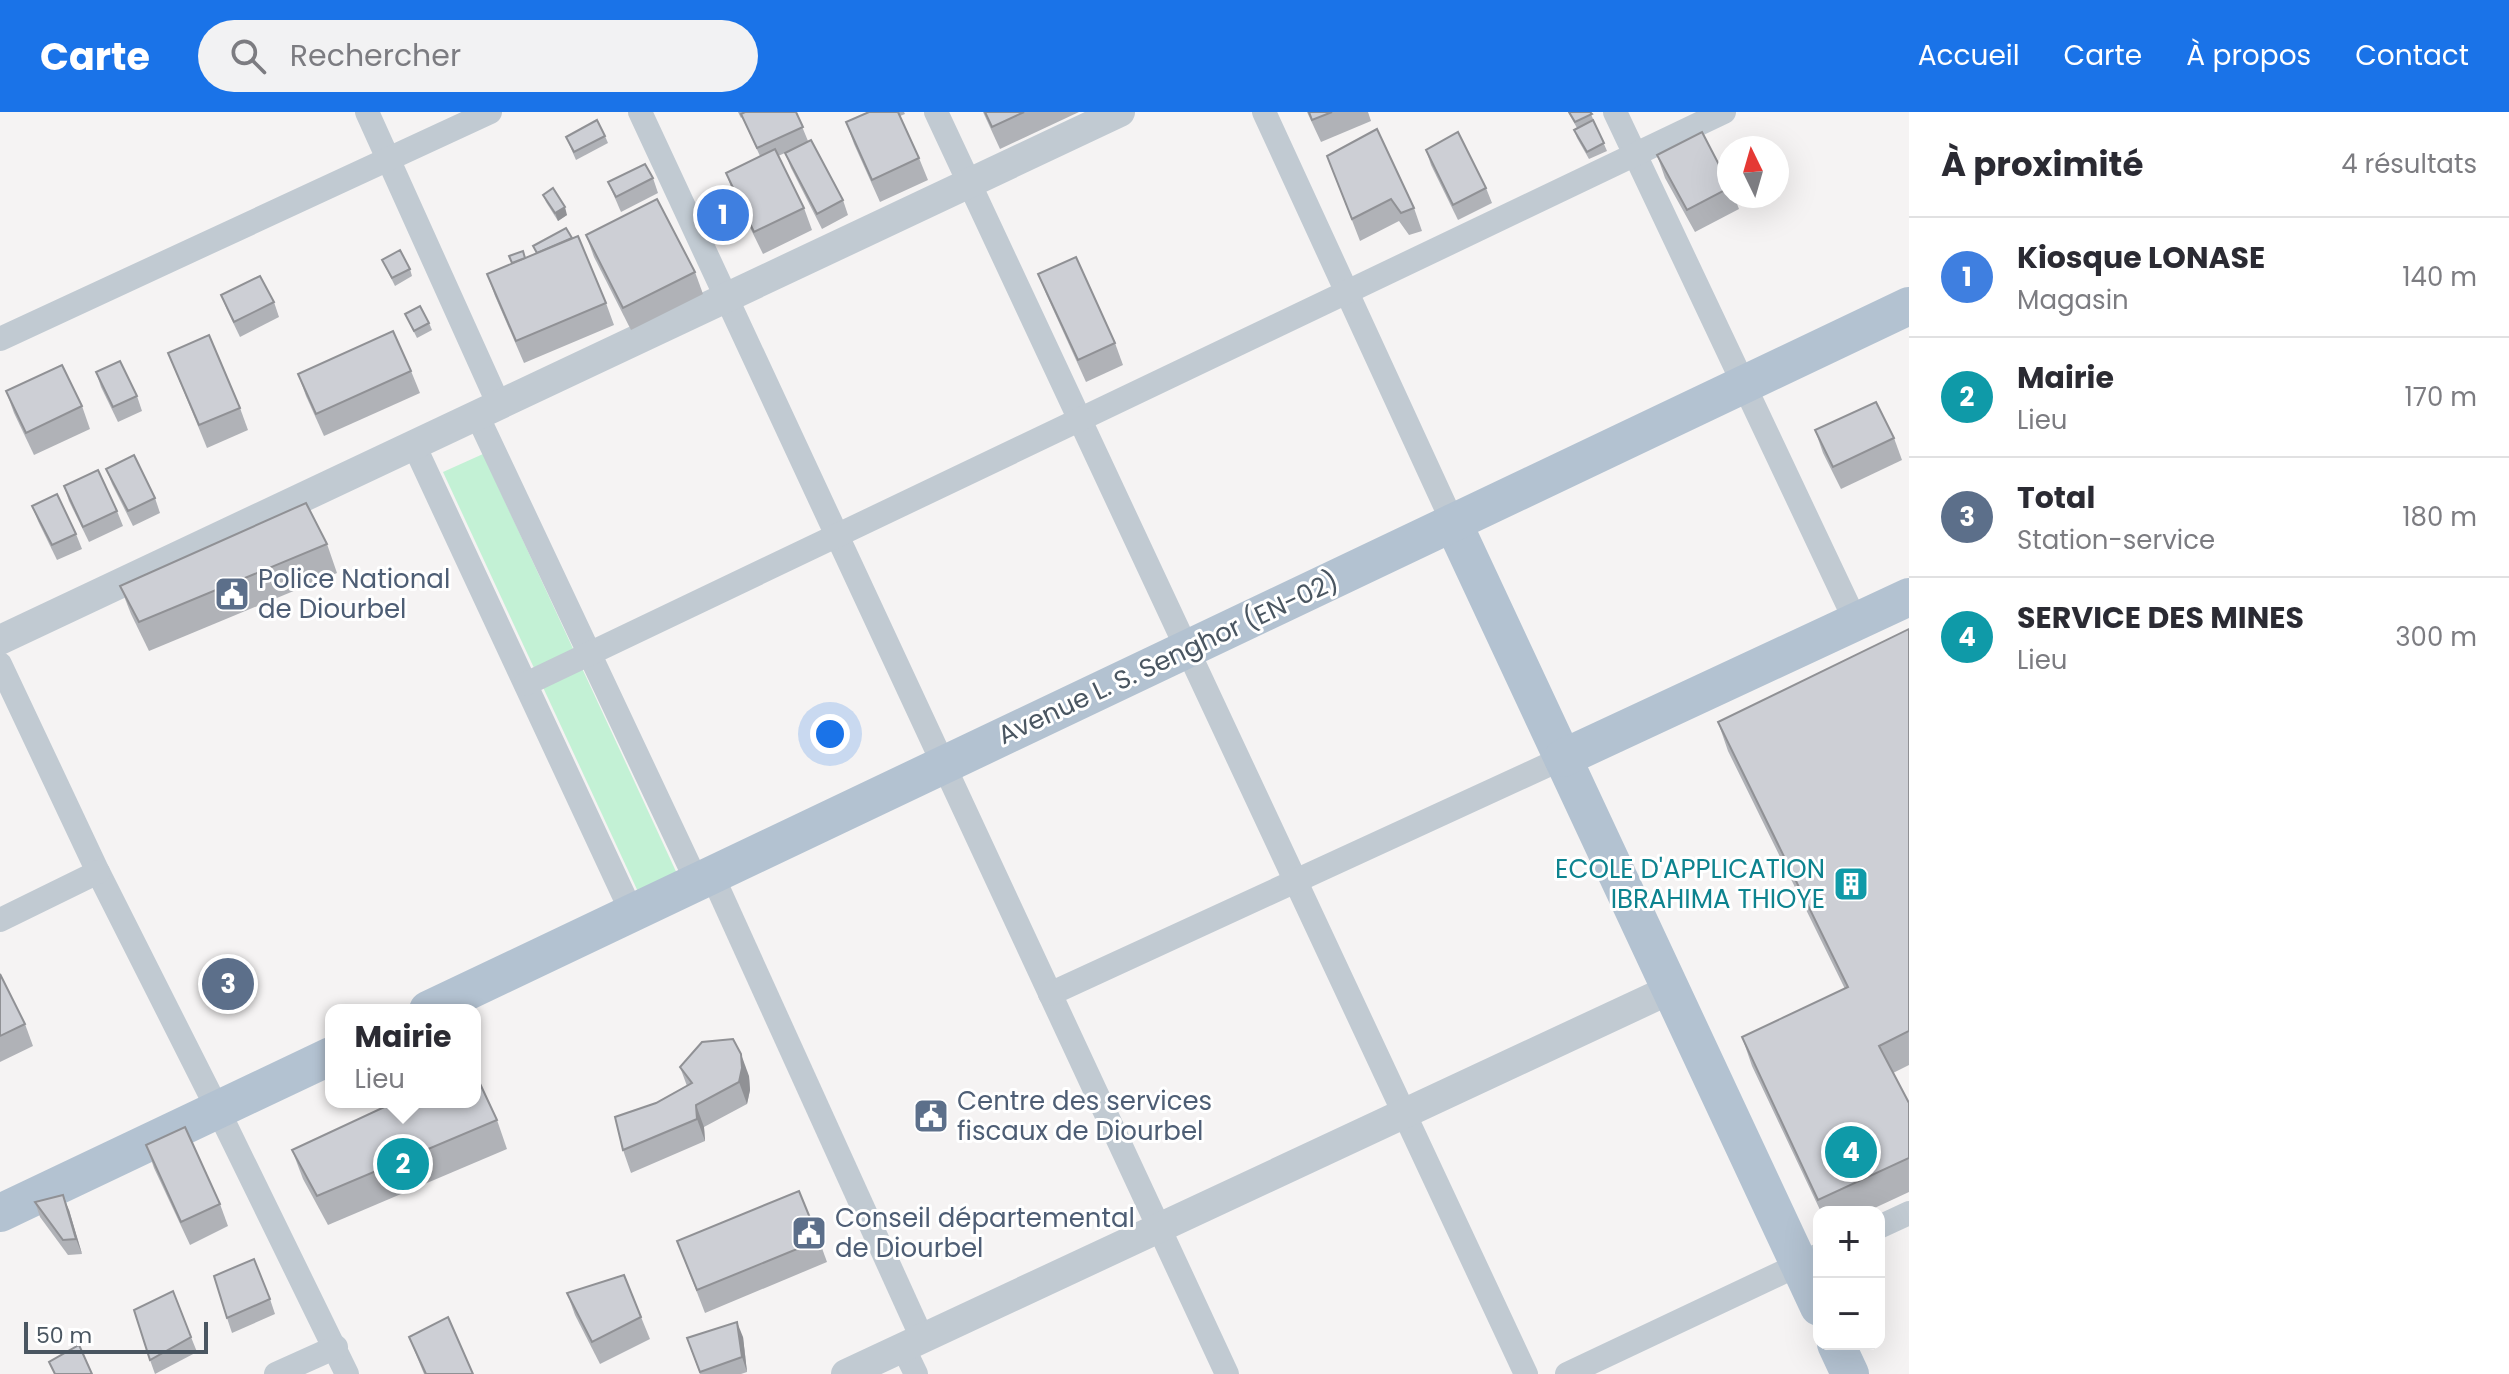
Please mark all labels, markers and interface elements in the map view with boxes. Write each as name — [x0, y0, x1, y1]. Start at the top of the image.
search box — [198, 20, 758, 92]
text: Carte — [40, 30, 150, 83]
icon: search — [226, 34, 270, 78]
text: Rechercher — [290, 34, 461, 77]
text: Accueil — [1918, 36, 2020, 75]
text: Carte — [2064, 36, 2142, 75]
text: À propos — [2186, 36, 2311, 75]
text: Contact — [2355, 36, 2469, 75]
north arrow — [1717, 136, 1789, 208]
text: À proximité — [1941, 140, 2143, 188]
text: 4 résultats — [2341, 146, 2477, 182]
pin: 1 — [697, 185, 749, 245]
text: Kiosque LONASE — [2017, 236, 2265, 279]
text: 1 — [1962, 259, 1972, 295]
text: 140 m — [2402, 259, 2477, 295]
text: Magasin — [2017, 282, 2129, 318]
text: Mairie — [2017, 356, 2114, 399]
text: 2 — [1960, 379, 1974, 415]
text: 170 m — [2404, 379, 2477, 415]
text: Lieu — [2017, 402, 2067, 438]
text: Total — [2017, 476, 2095, 519]
text: 3 — [1959, 499, 1975, 535]
text: 180 m — [2402, 499, 2477, 535]
text: Station-service — [2017, 522, 2215, 558]
place label: Police National de Diourbel — [258, 561, 450, 627]
street label: Avenue L. S. Senghor (EN-02) — [992, 563, 1344, 753]
public building icon: Police National de Diourbel — [213, 575, 251, 613]
text: SERVICE DES MINES — [2017, 596, 2304, 639]
text: 4 — [1958, 619, 1976, 655]
text: 300 m — [2395, 619, 2477, 655]
text: Lieu — [2017, 642, 2067, 678]
your location — [810, 714, 850, 754]
place label: ECOLE D'APPLICATION IBRAHIMA THIOYE — [1555, 851, 1825, 917]
building icon: ECOLE D'APPLICATION IBRAHIMA THIOYE — [1832, 865, 1870, 903]
pin: 3 — [202, 954, 254, 1014]
popup — [325, 1004, 481, 1108]
text: Mairie — [355, 1015, 451, 1058]
text: Lieu — [355, 1061, 405, 1097]
place label: Centre des services fiscaux de Diourbel — [957, 1083, 1212, 1149]
public building icon: Centre des services fiscaux de Diourbel — [912, 1097, 950, 1135]
pin: 4 — [1825, 1122, 1877, 1182]
pin: 2 — [377, 1134, 429, 1194]
place label: Conseil départemental de Diourbel — [835, 1200, 1135, 1266]
map controls — [1813, 1206, 1885, 1350]
button: + — [1813, 1206, 1885, 1278]
public building icon: Conseil départemental de Diourbel — [790, 1214, 828, 1252]
button: − — [1813, 1278, 1885, 1350]
scale bar — [24, 1318, 208, 1354]
text: 50 m — [36, 1320, 92, 1351]

